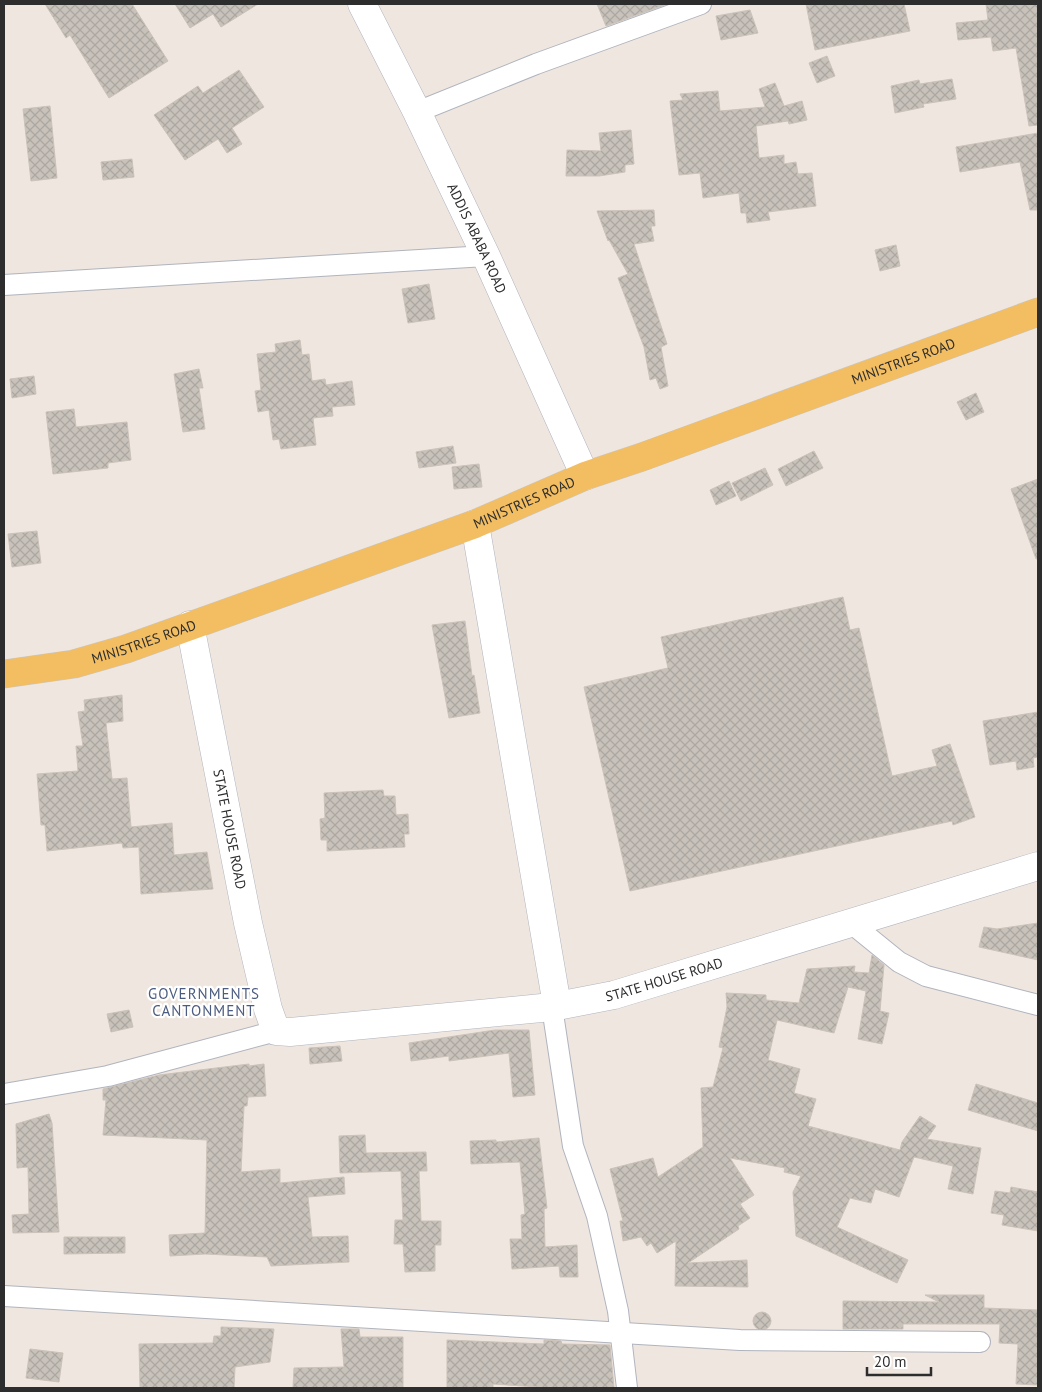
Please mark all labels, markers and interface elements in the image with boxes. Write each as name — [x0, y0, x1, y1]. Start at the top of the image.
street label: ADDIS ABABA ROAD — [443, 180, 511, 296]
street label: MINISTRIES ROAD — [849, 334, 958, 389]
street label: MINISTRIES ROAD — [470, 473, 578, 533]
street label: MINISTRIES ROAD — [89, 616, 199, 667]
street label: STATE HOUSE ROAD — [209, 768, 250, 891]
street label: STATE HOUSE ROAD — [604, 953, 725, 1005]
district label: GOVERNMENTS CANTONMENT — [148, 984, 260, 1020]
scale bar — [867, 1344, 931, 1376]
text: 20 m — [874, 1352, 907, 1371]

